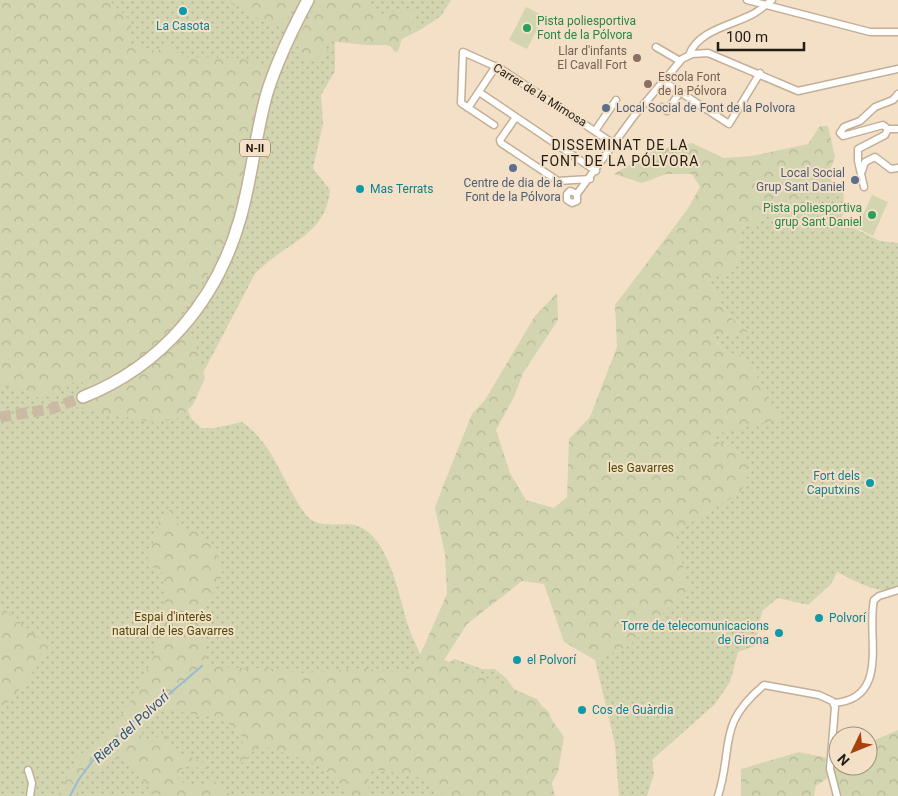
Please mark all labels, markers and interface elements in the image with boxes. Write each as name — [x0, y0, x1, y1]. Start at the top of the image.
marker: La Casota — [177, 5, 189, 17]
place label: Pista poliesportiva Font de la Pólvora — [537, 14, 636, 42]
place label: La Casota — [156, 19, 210, 33]
scale bar — [718, 20, 804, 52]
marker: Pista poliesportiva Font de la Pólvora — [521, 22, 533, 34]
text: 100 m — [726, 28, 768, 46]
place label: Llar d'infants El Cavall Fort — [557, 44, 627, 72]
marker: Llar d'infants El Cavall Fort — [631, 52, 643, 64]
street label: Carrer de la Mimosa — [491, 61, 589, 129]
place label: Escola Font de la Pólvora — [658, 70, 727, 98]
marker: Escola Font de la Pólvora — [642, 78, 654, 90]
place label: Local Social de Font de la Polvora — [616, 101, 795, 115]
marker: Local Social de Font de la Polvora — [600, 102, 612, 114]
district label: DISSEMINAT DE LA FONT DE LA PÓLVORA — [541, 137, 699, 169]
road number: N-II — [240, 140, 270, 156]
marker: Centre de dia de la Font de la Pólvora — [507, 162, 519, 174]
place label: Local Social Grup Sant Daniel — [756, 166, 845, 194]
marker: Local Social Grup Sant Daniel — [849, 174, 861, 186]
place label: Centre de dia de la Font de la Pólvora — [464, 176, 562, 204]
place label: Mas Terrats — [370, 182, 433, 196]
marker: Mas Terrats — [354, 183, 366, 195]
place label: Pista poliesportiva grup Sant Daniel — [763, 201, 862, 229]
marker: Pista poliesportiva grup Sant Daniel — [866, 209, 878, 221]
park label: les Gavarres — [608, 461, 674, 475]
place label: Fort dels Caputxins — [807, 469, 860, 497]
marker: Fort dels Caputxins — [864, 477, 876, 489]
park label: Espai d'interès natural de les Gavarres — [112, 610, 234, 638]
place label: Polvorí — [829, 611, 867, 625]
marker: Polvorí — [813, 612, 825, 624]
place label: Torre de telecomunicacions de Girona — [621, 619, 769, 647]
marker: Torre de telecomunicacions de Girona — [773, 627, 785, 639]
place label: el Polvorí — [527, 653, 577, 667]
marker: el Polvorí — [511, 654, 523, 666]
water label: Riera del Polvorí — [90, 687, 173, 766]
place label: Cos de Guàrdia — [592, 703, 673, 717]
marker: Cos de Guàrdia — [576, 704, 588, 716]
north arrow — [828, 726, 878, 776]
text: N — [834, 751, 853, 769]

